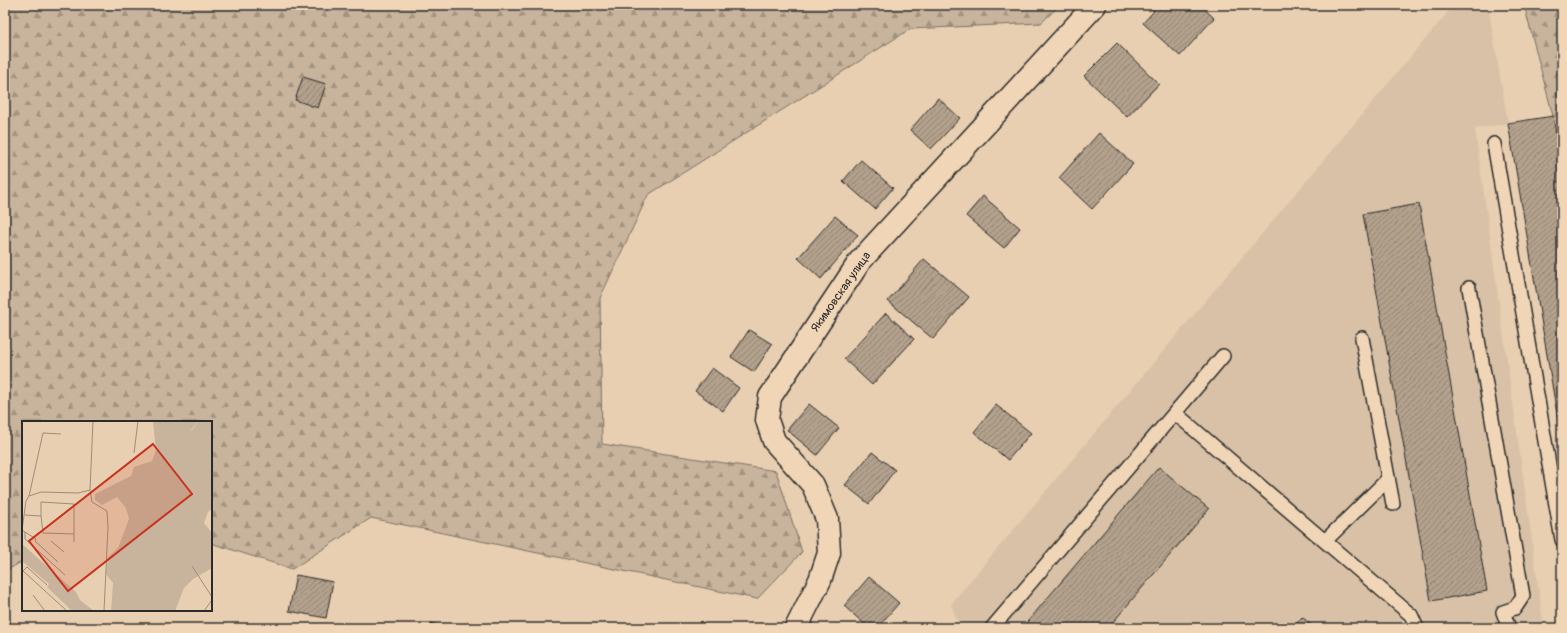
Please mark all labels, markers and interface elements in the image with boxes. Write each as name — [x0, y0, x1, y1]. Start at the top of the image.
street label: Якимовская улица — [808, 249, 875, 335]
inset map — [22, 421, 212, 611]

